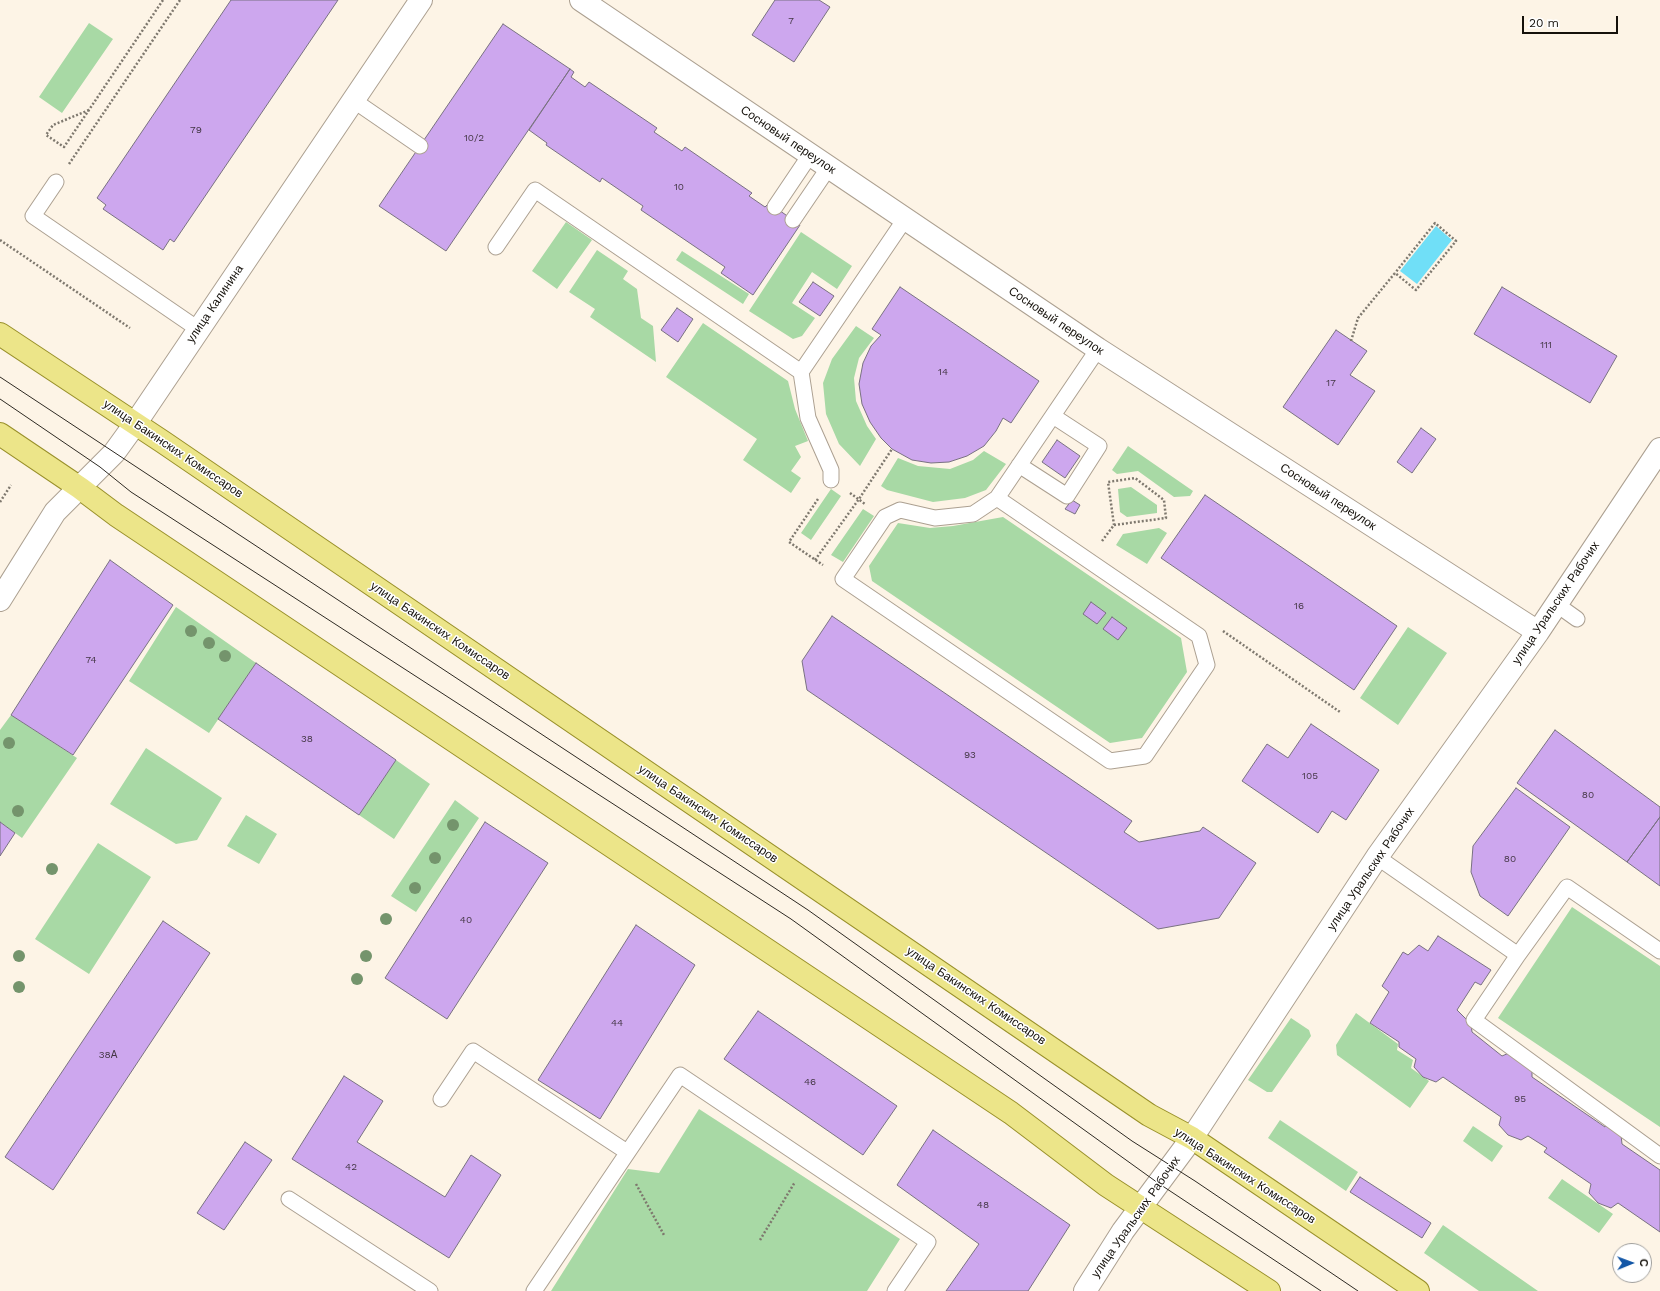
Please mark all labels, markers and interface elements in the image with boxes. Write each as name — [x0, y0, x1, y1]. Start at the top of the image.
scale bar — [1524, 8, 1620, 34]
house number: 7 — [788, 15, 794, 27]
text: 20 m — [1529, 16, 1559, 30]
street label: Сосновый переулок — [738, 103, 838, 177]
house number: 79 — [190, 124, 202, 136]
house number: 10/2 — [464, 132, 484, 144]
house number: 10 — [674, 181, 684, 193]
street label: улица Калинина — [184, 262, 246, 346]
street label: Сосновый переулок — [1006, 284, 1106, 358]
house number: 111 — [1540, 339, 1552, 351]
house number: 14 — [938, 366, 948, 378]
house number: 17 — [1326, 377, 1336, 389]
street label: улица Бакинских Комиссаров — [100, 397, 246, 501]
street label: Сосновый переулок — [1277, 461, 1379, 533]
street label: улица Уральских Рабочих — [1509, 539, 1603, 667]
street label: улица Бакинских Комиссаров — [367, 579, 513, 683]
house number: 16 — [1294, 600, 1304, 612]
house number: 74 — [85, 654, 97, 666]
house number: 38 — [301, 733, 313, 745]
house number: 93 — [964, 749, 976, 761]
street label: улица Бакинских Комиссаров — [635, 762, 781, 866]
house number: 105 — [1302, 770, 1318, 782]
house number: 80 — [1582, 789, 1594, 801]
street label: улица Уральских Рабочих — [1324, 805, 1418, 933]
house number: 80 — [1504, 853, 1516, 865]
house number: 40 — [460, 914, 472, 926]
street label: улица Бакинских Комиссаров — [903, 944, 1049, 1048]
house number: 44 — [611, 1017, 623, 1029]
house number: 38А — [99, 1049, 117, 1061]
house number: 46 — [804, 1076, 816, 1088]
house number: 95 — [1514, 1093, 1526, 1105]
street label: улица Бакинских Комиссаров — [1172, 1125, 1318, 1227]
street label: улица Уральских Рабочих — [1088, 1153, 1184, 1281]
house number: 42 — [345, 1161, 357, 1173]
house number: 48 — [977, 1199, 989, 1211]
north arrow — [1612, 1243, 1652, 1283]
text: С — [1637, 1259, 1650, 1267]

